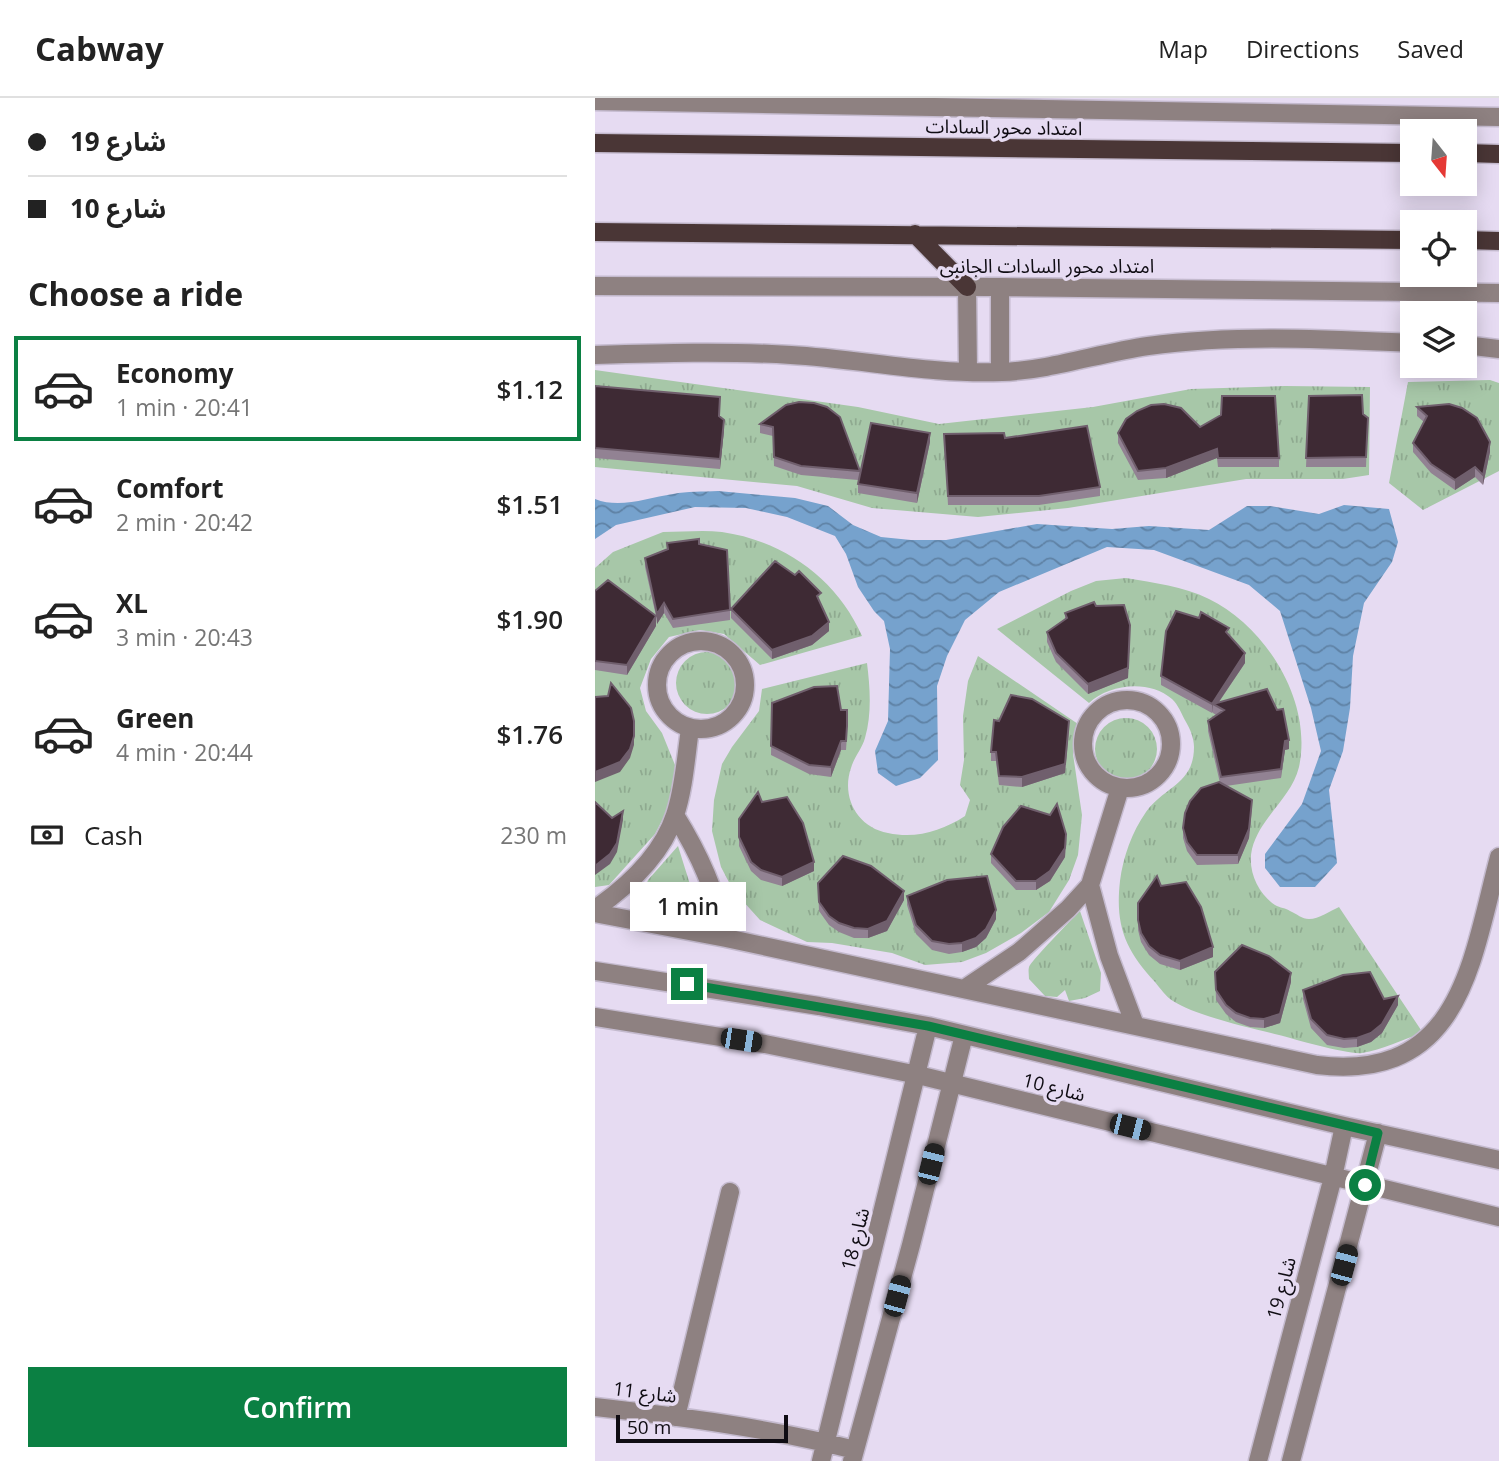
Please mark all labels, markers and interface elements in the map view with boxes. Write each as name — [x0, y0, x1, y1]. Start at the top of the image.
text: Cabway — [35, 26, 164, 71]
text: Map — [1158, 32, 1208, 65]
text: Directions — [1246, 32, 1359, 65]
text: Saved — [1397, 32, 1464, 65]
street label: امتداد محور السادات — [925, 113, 1083, 141]
north arrow — [1400, 119, 1477, 196]
map controls — [1400, 119, 1477, 378]
text: شارع 19 — [70, 123, 166, 159]
text: شارع 10 — [70, 190, 166, 226]
button: locate — [1400, 210, 1477, 287]
street label: امتداد محور السادات الجانبى — [940, 253, 1154, 279]
text: Choose a ride — [28, 272, 243, 315]
button: layers — [1400, 301, 1477, 378]
text: Economy — [116, 355, 234, 391]
icon: car — [32, 357, 95, 420]
text: $1.12 — [496, 371, 563, 407]
text: 1 min · 20:41 — [116, 391, 253, 423]
text: Comfort — [116, 470, 223, 506]
icon: car — [32, 472, 95, 535]
text: $1.51 — [496, 486, 563, 522]
text: 2 min · 20:42 — [116, 506, 253, 538]
text: XL — [116, 585, 148, 621]
icon: car — [32, 587, 95, 650]
text: $1.90 — [496, 601, 563, 637]
text: 3 min · 20:43 — [116, 621, 253, 653]
text: Green — [116, 700, 194, 736]
icon: car — [32, 702, 95, 765]
text: $1.76 — [496, 716, 563, 752]
text: 4 min · 20:44 — [116, 736, 253, 768]
icon: cash — [28, 816, 66, 854]
text: Cash — [84, 817, 143, 853]
text: 230 m — [500, 819, 567, 851]
callout: 1 min — [629, 882, 745, 932]
text: 1 min — [657, 890, 719, 922]
route end — [671, 968, 703, 1000]
car — [719, 1026, 764, 1054]
street label: شارع 10 — [1020, 1067, 1088, 1108]
car — [1108, 1112, 1153, 1142]
car — [916, 1141, 947, 1187]
route start — [1349, 1169, 1381, 1201]
street label: شارع 18 — [835, 1205, 876, 1273]
car — [1329, 1242, 1360, 1288]
street label: شارع 19 — [1260, 1254, 1303, 1322]
car — [882, 1273, 913, 1319]
button: Confirm — [28, 1367, 567, 1447]
street label: شارع 11 — [612, 1375, 678, 1410]
scale bar — [616, 1412, 787, 1444]
text: 50 m — [627, 1414, 671, 1440]

